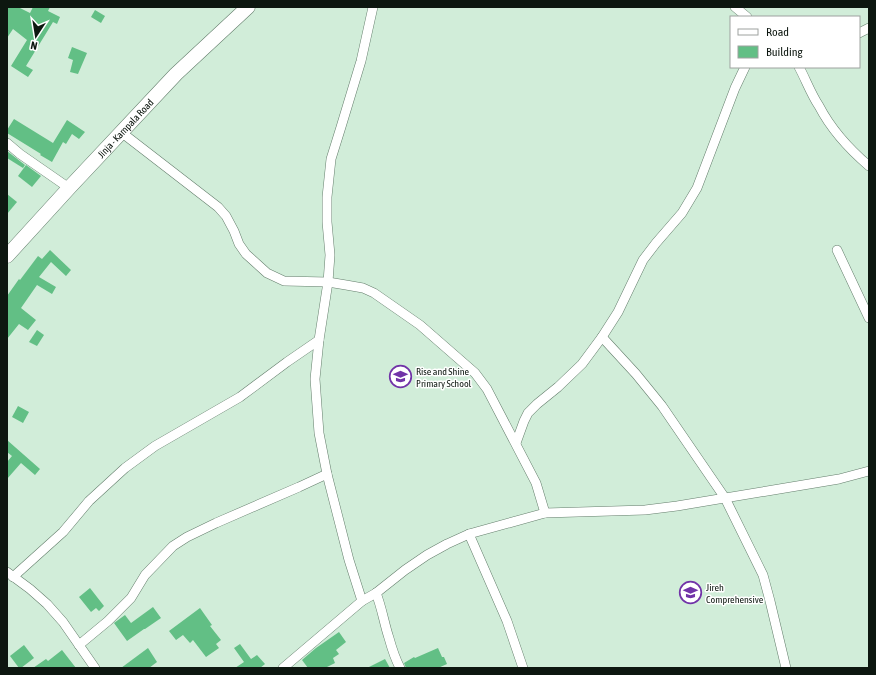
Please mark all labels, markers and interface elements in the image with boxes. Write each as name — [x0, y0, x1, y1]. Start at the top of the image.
north arrow — [16, 16, 56, 56]
legend — [730, 16, 860, 68]
text: Road — [766, 25, 789, 39]
text: N — [29, 39, 38, 52]
text: Building — [766, 45, 804, 59]
street label: Jinja - Kampala Road — [95, 97, 156, 160]
school or university icon: Rise and Shine Primary School — [388, 364, 414, 390]
place label: Rise and Shine Primary School — [416, 366, 472, 389]
school or university icon: Jireh Comprehensive — [678, 580, 704, 606]
place label: Jireh Comprehensive — [706, 582, 764, 605]

